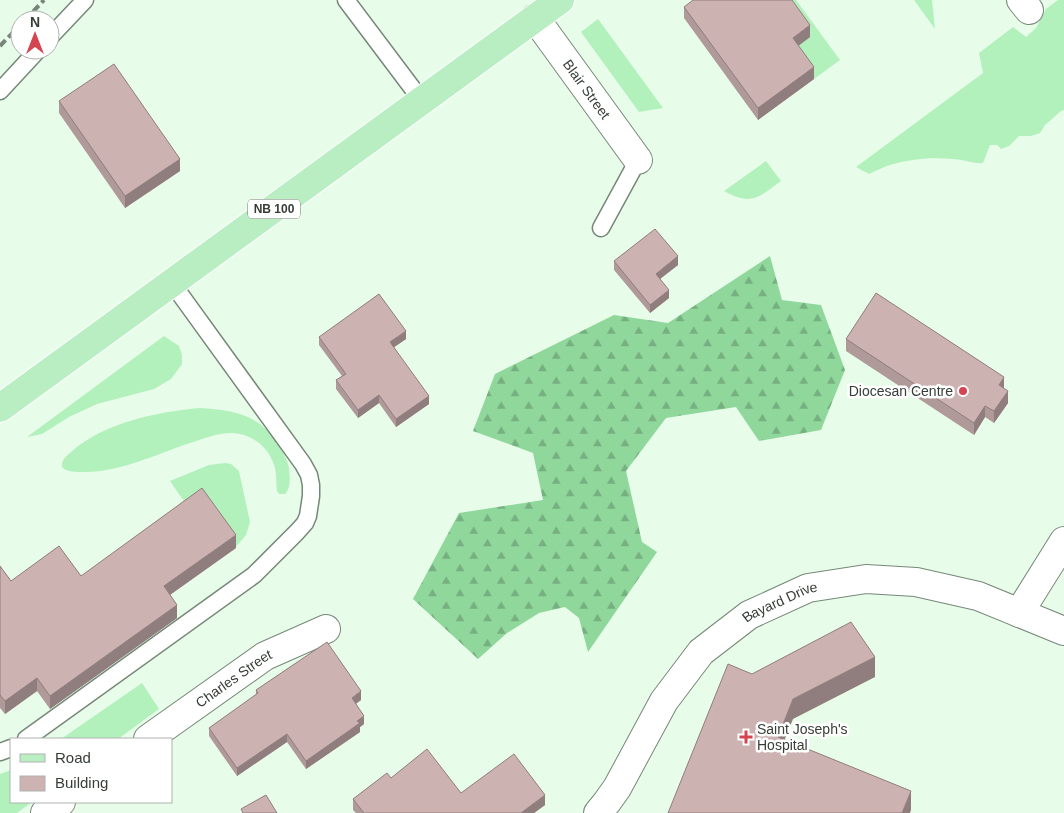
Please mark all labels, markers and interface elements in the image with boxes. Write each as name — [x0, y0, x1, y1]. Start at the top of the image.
north arrow — [10, 10, 60, 60]
text: N — [30, 14, 40, 30]
street label: Blair Street — [560, 56, 614, 122]
road number: NB 100 — [248, 200, 300, 218]
place label: Diocesan Centre — [849, 383, 953, 399]
marker: Diocesan Centre — [957, 385, 969, 397]
street label: Bayard Drive — [739, 579, 819, 625]
street label: Charles Street — [192, 646, 274, 711]
place label: Saint Joseph's Hospital — [757, 721, 848, 753]
marker: Saint Joseph's Hospital — [739, 730, 753, 744]
legend — [10, 738, 172, 803]
text: Road — [55, 749, 91, 766]
text: Building — [55, 774, 108, 791]

